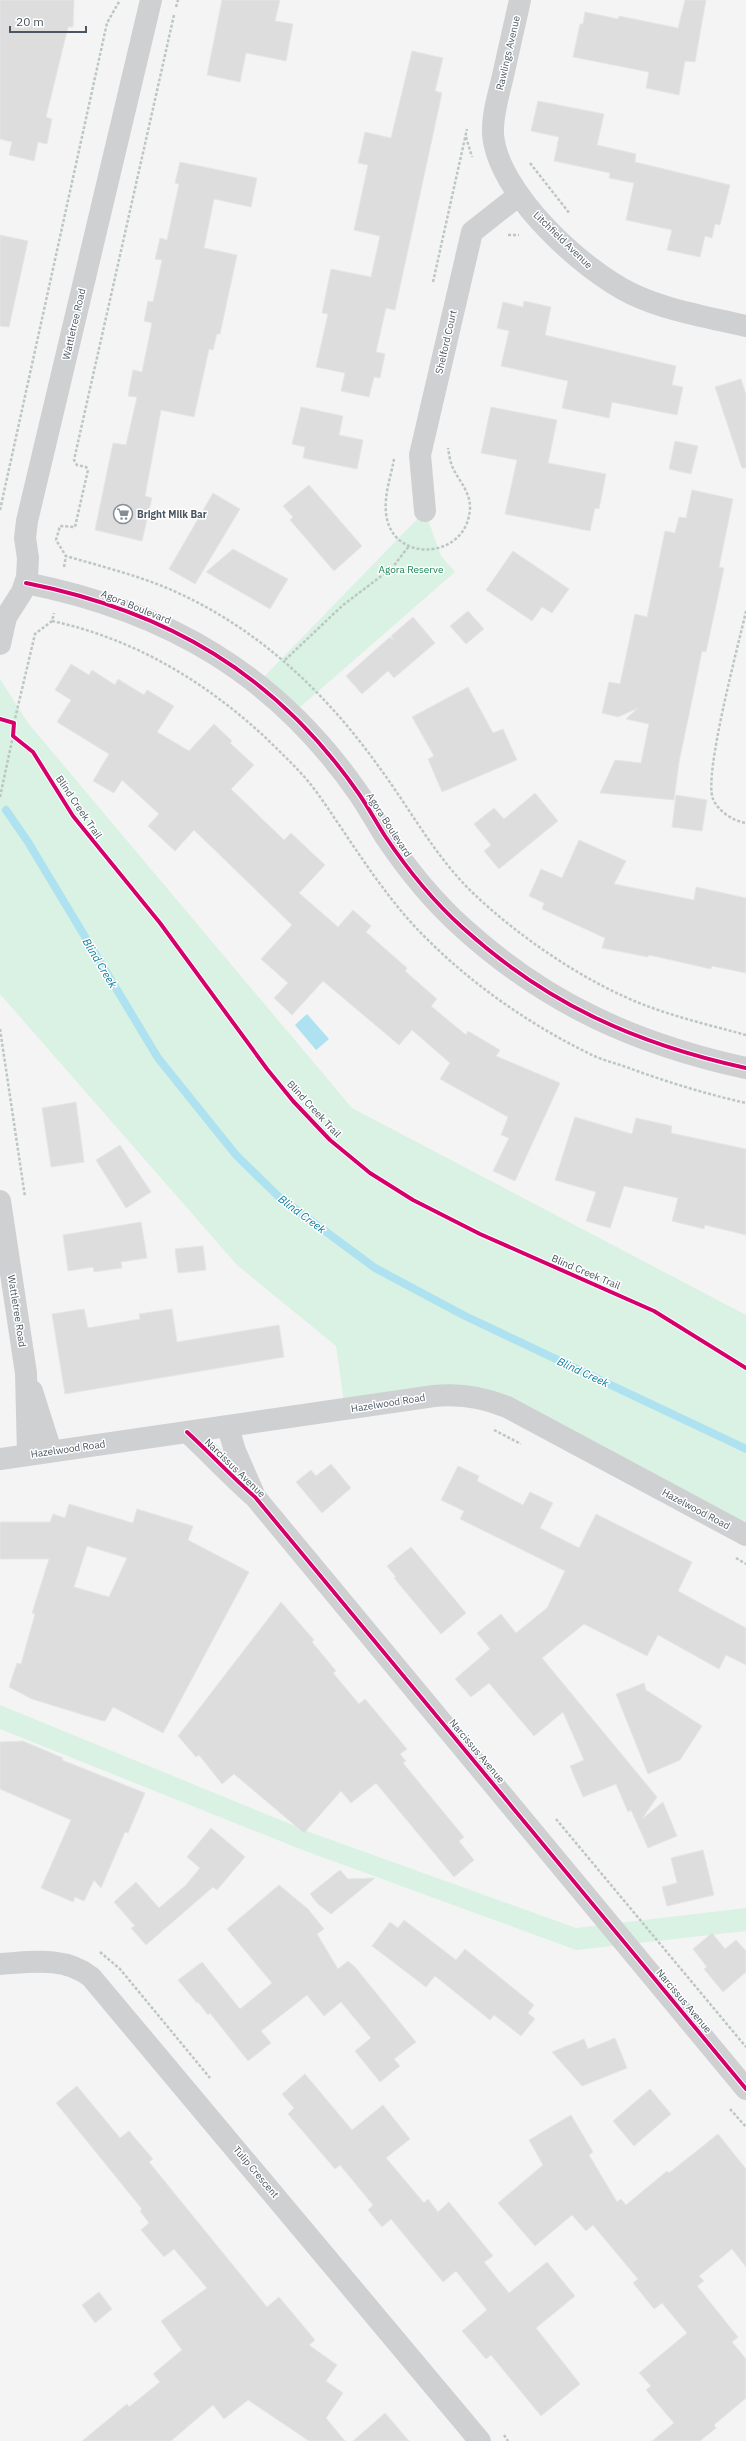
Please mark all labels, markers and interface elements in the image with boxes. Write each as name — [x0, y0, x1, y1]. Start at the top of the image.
scale bar — [10, 8, 86, 34]
text: 20 m — [16, 14, 44, 29]
street label: Rawlings Avenue — [493, 14, 523, 92]
street label: Litchfield Avenue — [531, 209, 596, 272]
street label: Wattletree Road — [59, 287, 89, 361]
street label: Shelford Court — [432, 308, 460, 375]
supermarket icon: Bright Milk Bar — [112, 503, 134, 525]
place label: Bright Milk Bar — [137, 508, 207, 521]
park label: Agora Reserve — [379, 563, 444, 576]
street label: Agora Boulevard — [99, 587, 173, 627]
street label: Blind Creek Trail — [53, 773, 105, 841]
street label: Agora Boulevard — [363, 790, 415, 860]
water label: Blind Creek — [80, 936, 120, 991]
street label: Blind Creek Trail — [284, 1078, 344, 1141]
water label: Blind Creek — [276, 1192, 329, 1236]
street label: Blind Creek Trail — [550, 1252, 623, 1292]
street label: Wattletree Road — [5, 1274, 29, 1348]
water label: Blind Creek — [555, 1354, 611, 1390]
street label: Hazelwood Road — [350, 1391, 426, 1415]
street label: Narcissus Avenue — [202, 1436, 268, 1501]
street label: Hazelwood Road — [30, 1437, 106, 1461]
street label: Hazelwood Road — [660, 1486, 732, 1532]
street label: Narcissus Avenue — [446, 1716, 508, 1786]
street label: Narcissus Avenue — [653, 1966, 715, 2036]
street label: Tulip Crescent — [230, 2143, 282, 2201]

